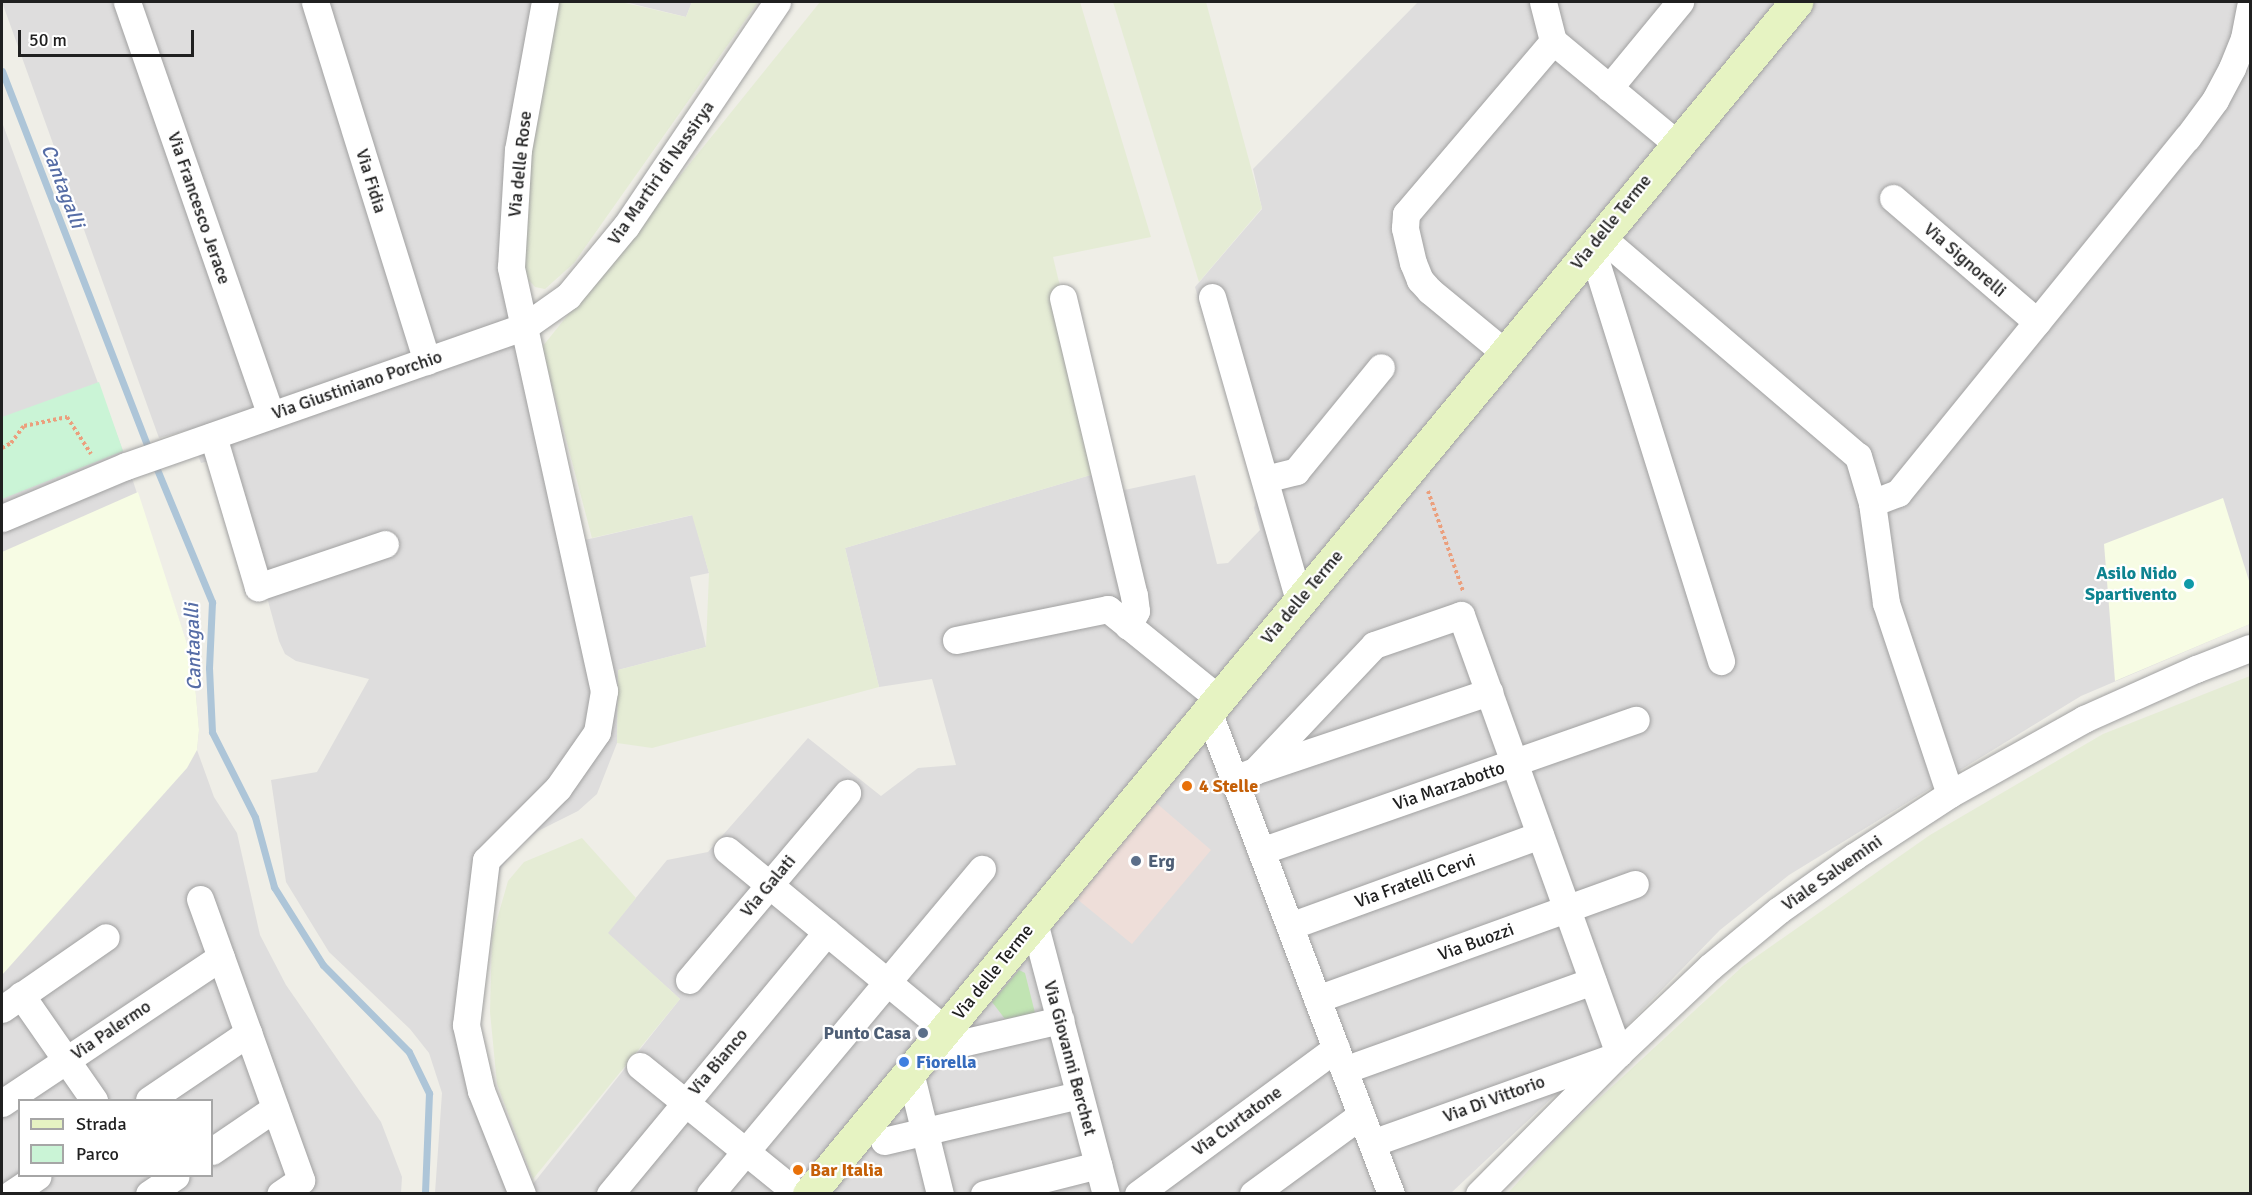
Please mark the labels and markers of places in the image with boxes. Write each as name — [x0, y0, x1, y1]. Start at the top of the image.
place label: Asilo Nido Spartivento — [2085, 563, 2177, 606]
marker: Asilo Nido Spartivento — [2182, 577, 2196, 591]
place label: 4 Stelle — [1199, 775, 1258, 797]
marker: 4 Stelle — [1180, 779, 1194, 793]
place label: Erg — [1148, 850, 1175, 872]
marker: Erg — [1129, 854, 1143, 868]
place label: Punto Casa — [824, 1022, 911, 1044]
marker: Punto Casa — [916, 1026, 930, 1040]
place label: Fiorella — [916, 1051, 977, 1073]
marker: Fiorella — [897, 1055, 911, 1069]
place label: Bar Italia — [810, 1159, 883, 1181]
marker: Bar Italia — [791, 1163, 805, 1177]

